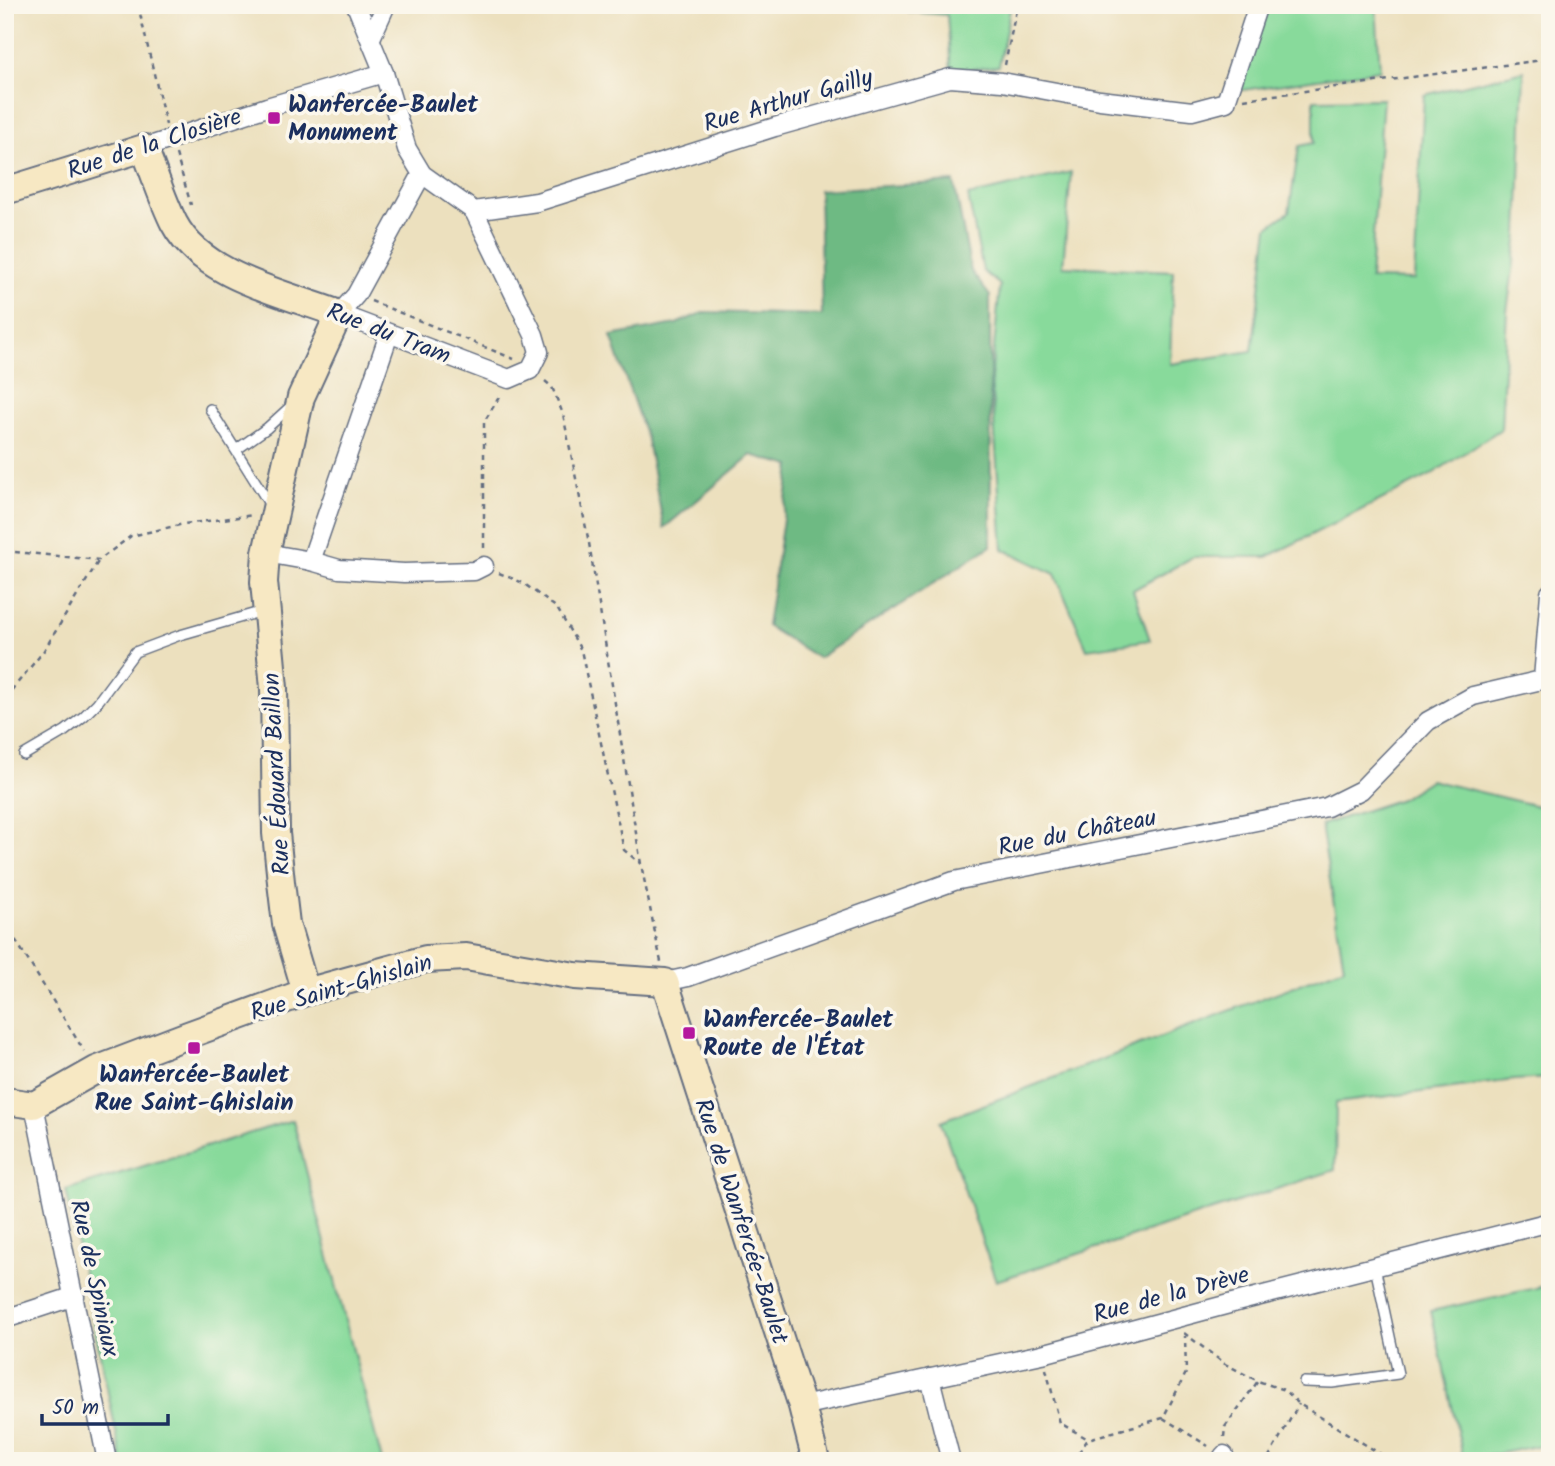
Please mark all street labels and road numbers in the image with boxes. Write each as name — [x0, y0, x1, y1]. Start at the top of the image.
street label: Rue Arthur Gailly — [699, 58, 878, 144]
street label: Rue de la Closière — [62, 98, 247, 191]
street label: Rue du Tram — [321, 293, 456, 376]
street label: Rue Édouard Baillon — [253, 672, 302, 876]
street label: Rue du Château — [995, 799, 1160, 868]
street label: Rue Saint-Ghislain — [246, 944, 437, 1033]
street label: Rue de Wanfercée-Baulet — [682, 1094, 799, 1350]
street label: Rue de Spiniaux — [58, 1196, 129, 1361]
street label: Rue de la Drève — [1089, 1256, 1254, 1335]

